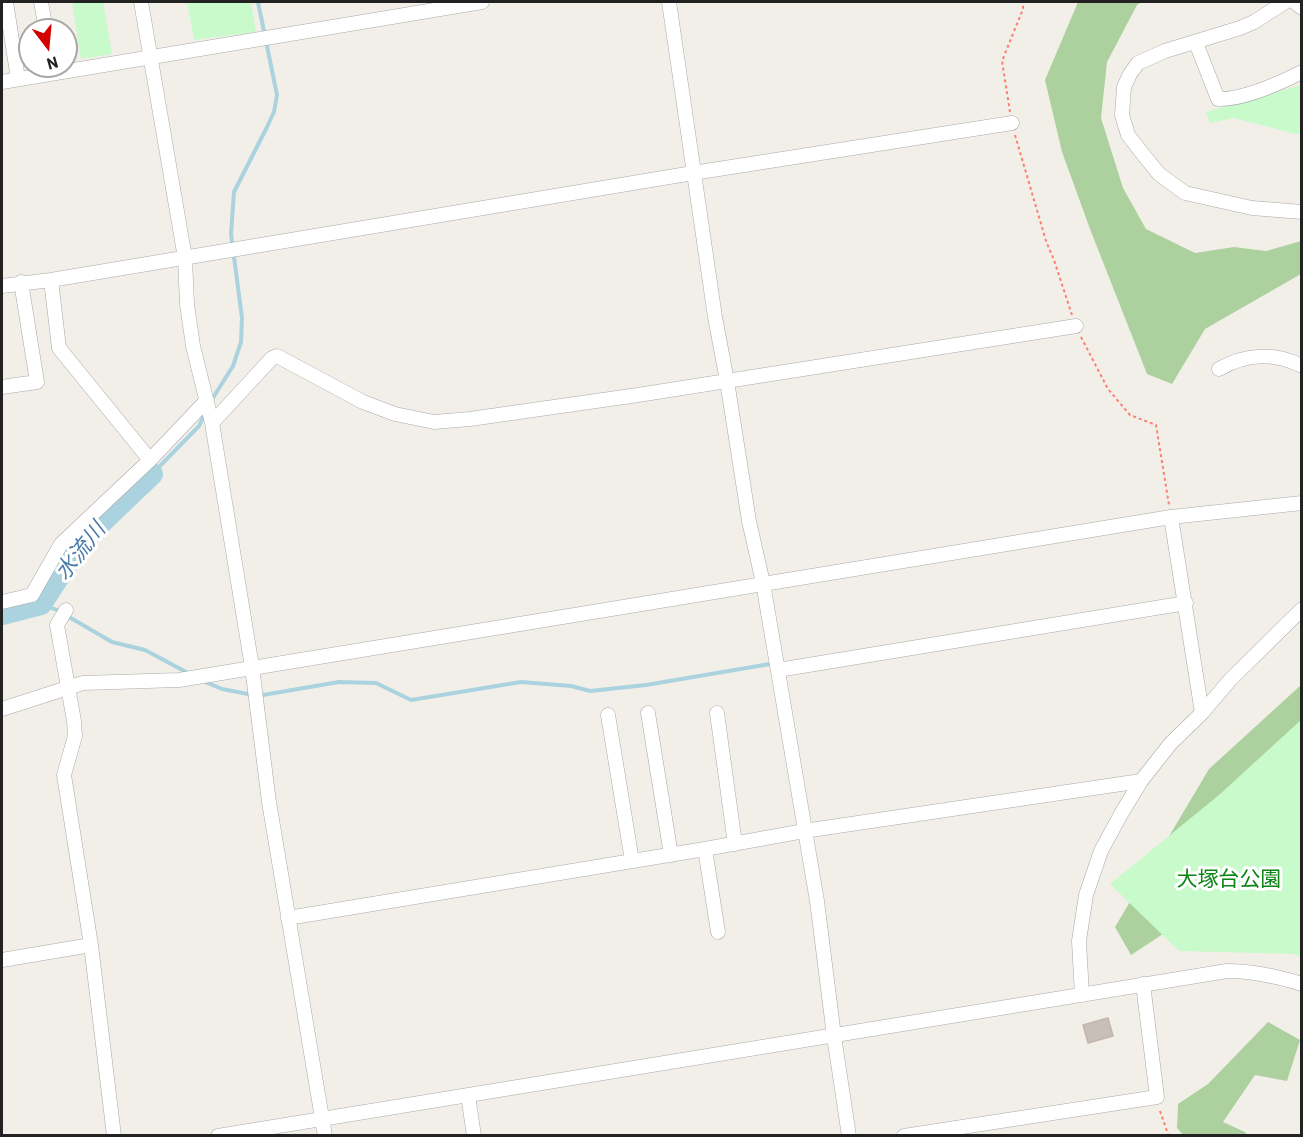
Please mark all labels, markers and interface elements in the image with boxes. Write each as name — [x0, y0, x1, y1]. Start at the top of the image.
north arrow — [18, 18, 78, 78]
text: N — [45, 53, 60, 74]
water label: 水流川 — [49, 517, 111, 585]
park label: 大塚台公園 — [1177, 866, 1281, 892]

